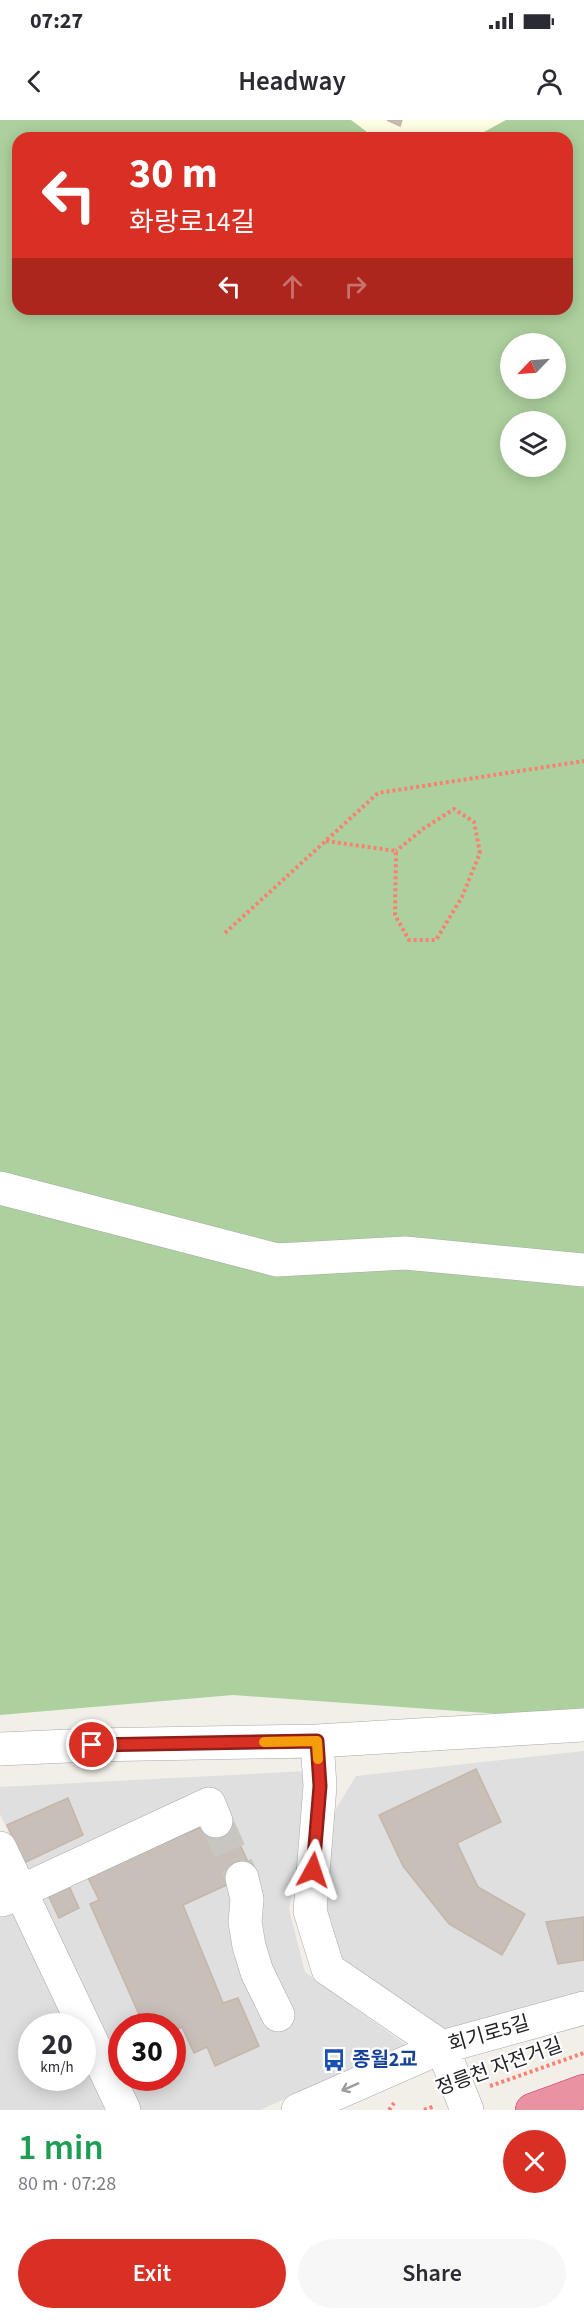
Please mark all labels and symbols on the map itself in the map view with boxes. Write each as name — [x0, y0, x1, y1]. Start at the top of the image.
north arrow — [500, 333, 566, 399]
pin — [66, 1719, 117, 1770]
position arrow — [281, 1838, 345, 1902]
street label: 회기로5길 — [445, 2009, 533, 2059]
speed limit sign: 30 — [108, 2013, 186, 2091]
street label: 정릉천 자전거길 — [432, 2031, 566, 2103]
place label: 종월2교 — [352, 2046, 418, 2074]
bus stop icon: 종월2교 — [321, 2047, 347, 2073]
one-way arrow — [341, 2082, 359, 2093]

